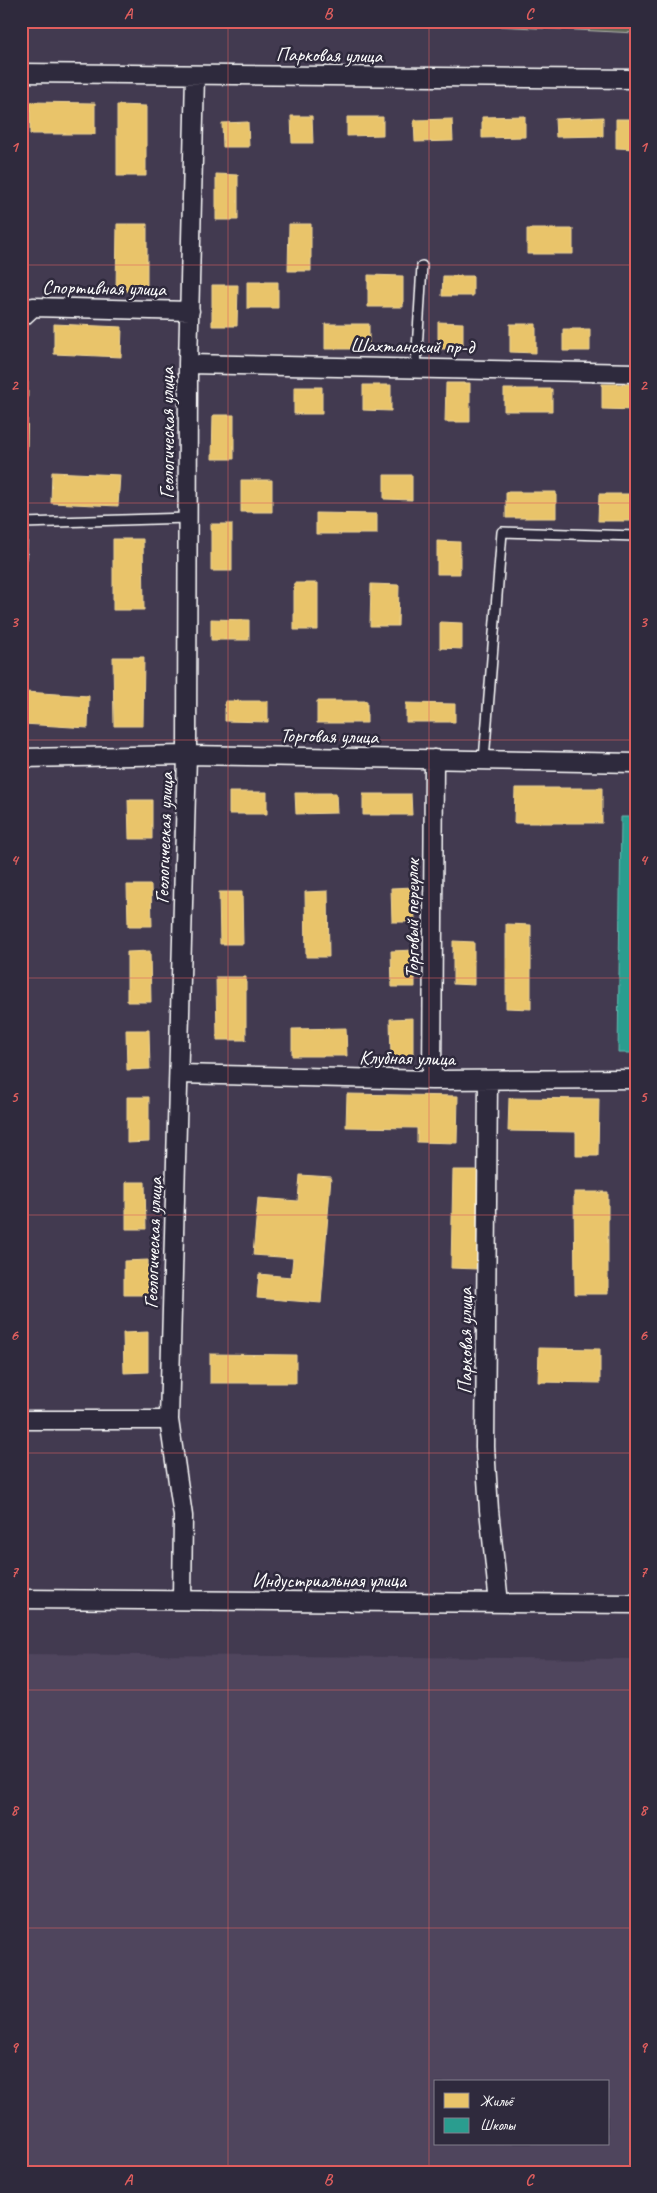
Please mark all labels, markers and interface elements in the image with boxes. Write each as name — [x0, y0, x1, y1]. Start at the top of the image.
text: A — [124, 4, 134, 24]
text: B — [324, 4, 334, 24]
text: C — [525, 4, 535, 24]
street label: Парковая улица — [276, 42, 384, 68]
text: 1 — [10, 137, 19, 157]
text: 1 — [639, 137, 648, 157]
street label: Спортивная улица — [42, 274, 167, 302]
street label: Шахтанский пр-д — [350, 332, 476, 360]
street label: Геологическая улица — [155, 366, 180, 499]
text: 2 — [10, 375, 19, 395]
text: 2 — [639, 375, 648, 395]
text: 3 — [10, 612, 19, 632]
text: 3 — [639, 612, 648, 632]
street label: Торговая улица — [280, 723, 379, 749]
street label: Геологическая улица — [149, 771, 179, 904]
text: 4 — [10, 850, 19, 870]
text: 4 — [639, 850, 648, 870]
street label: Торговый переулок — [400, 858, 425, 979]
street label: Клубная улица — [359, 1045, 457, 1071]
text: 5 — [11, 1087, 20, 1107]
text: 5 — [640, 1087, 649, 1107]
street label: Геологическая улица — [138, 1176, 168, 1309]
street label: Парковая улица — [453, 1286, 478, 1394]
text: 6 — [10, 1325, 19, 1345]
text: 6 — [639, 1325, 648, 1345]
text: 7 — [10, 1562, 19, 1582]
text: 7 — [639, 1562, 648, 1582]
street label: Индустриальная улица — [252, 1568, 408, 1593]
text: 8 — [10, 1800, 19, 1820]
text: 8 — [639, 1800, 648, 1820]
text: 9 — [10, 2037, 19, 2057]
text: 9 — [639, 2037, 648, 2057]
legend — [434, 2080, 610, 2146]
text: Жильё — [480, 2092, 515, 2111]
text: Школы — [480, 2116, 516, 2135]
text: A — [124, 2170, 134, 2190]
text: B — [324, 2170, 334, 2190]
text: C — [525, 2170, 535, 2190]

